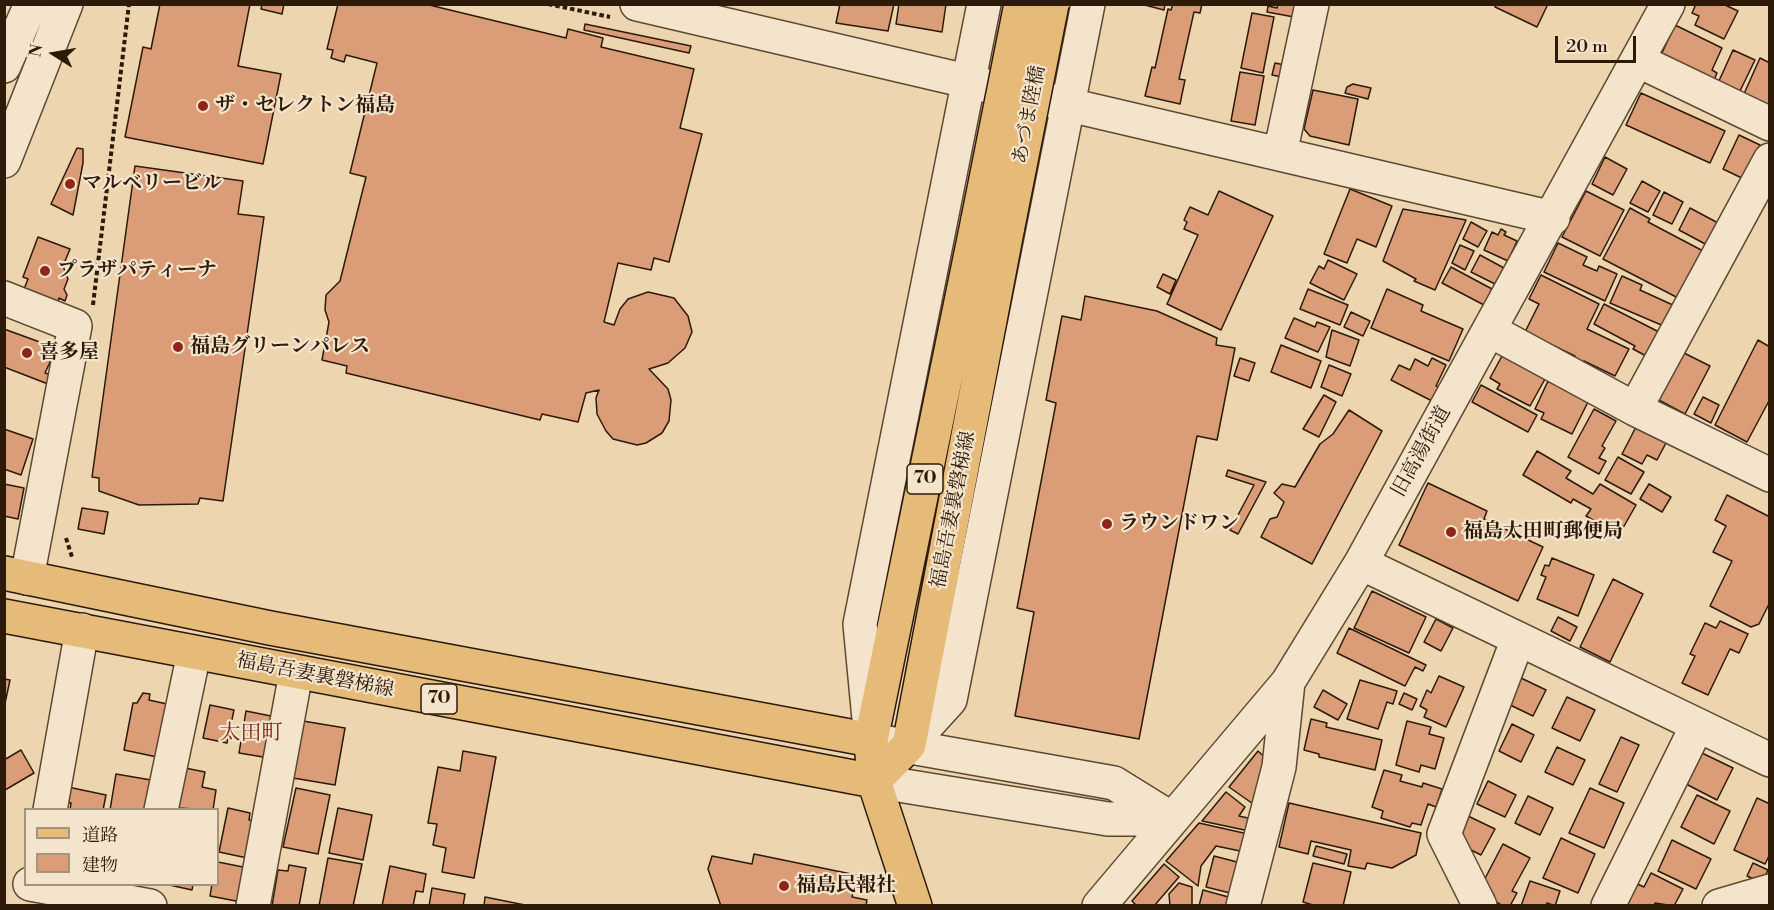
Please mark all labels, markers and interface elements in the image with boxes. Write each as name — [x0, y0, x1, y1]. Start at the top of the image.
north arrow — [24, 24, 84, 84]
scale bar — [1558, 24, 1639, 62]
text: 20 m — [1566, 35, 1608, 58]
text: N — [25, 42, 47, 59]
street label: あづま陸橋 — [1009, 64, 1051, 166]
place label: ザ・セレクトン福島 — [215, 94, 395, 118]
marker: ザ・セレクトン福島 — [196, 99, 210, 113]
place label: マルベリービル — [82, 172, 222, 196]
marker: マルベリービル — [63, 177, 77, 191]
place label: プラザパティーナ — [57, 259, 217, 283]
marker: プラザパティーナ — [38, 264, 52, 278]
place label: 福島グリーンパレス — [190, 335, 370, 359]
marker: 福島グリーンパレス — [171, 340, 185, 354]
place label: 喜多屋 — [39, 341, 99, 365]
marker: 喜多屋 — [20, 346, 34, 360]
street label: 旧高湯街道 — [1387, 402, 1457, 502]
street label: 福島吾妻裏磐梯線 — [927, 429, 981, 591]
road number: 70 — [907, 464, 943, 494]
place label: ラウンドワン — [1119, 512, 1239, 536]
marker: ラウンドワン — [1100, 517, 1114, 531]
place label: 福島太田町郵便局 — [1463, 520, 1623, 544]
marker: 福島太田町郵便局 — [1444, 525, 1458, 539]
street label: 福島吾妻裏磐梯線 — [234, 649, 396, 703]
road number: 70 — [421, 684, 457, 714]
district label: 太田町 — [220, 721, 282, 747]
legend — [24, 808, 219, 886]
text: 道路 — [82, 824, 118, 847]
text: 建物 — [82, 854, 118, 877]
place label: 福島民報社 — [796, 874, 896, 898]
marker: 福島民報社 — [777, 879, 791, 893]

